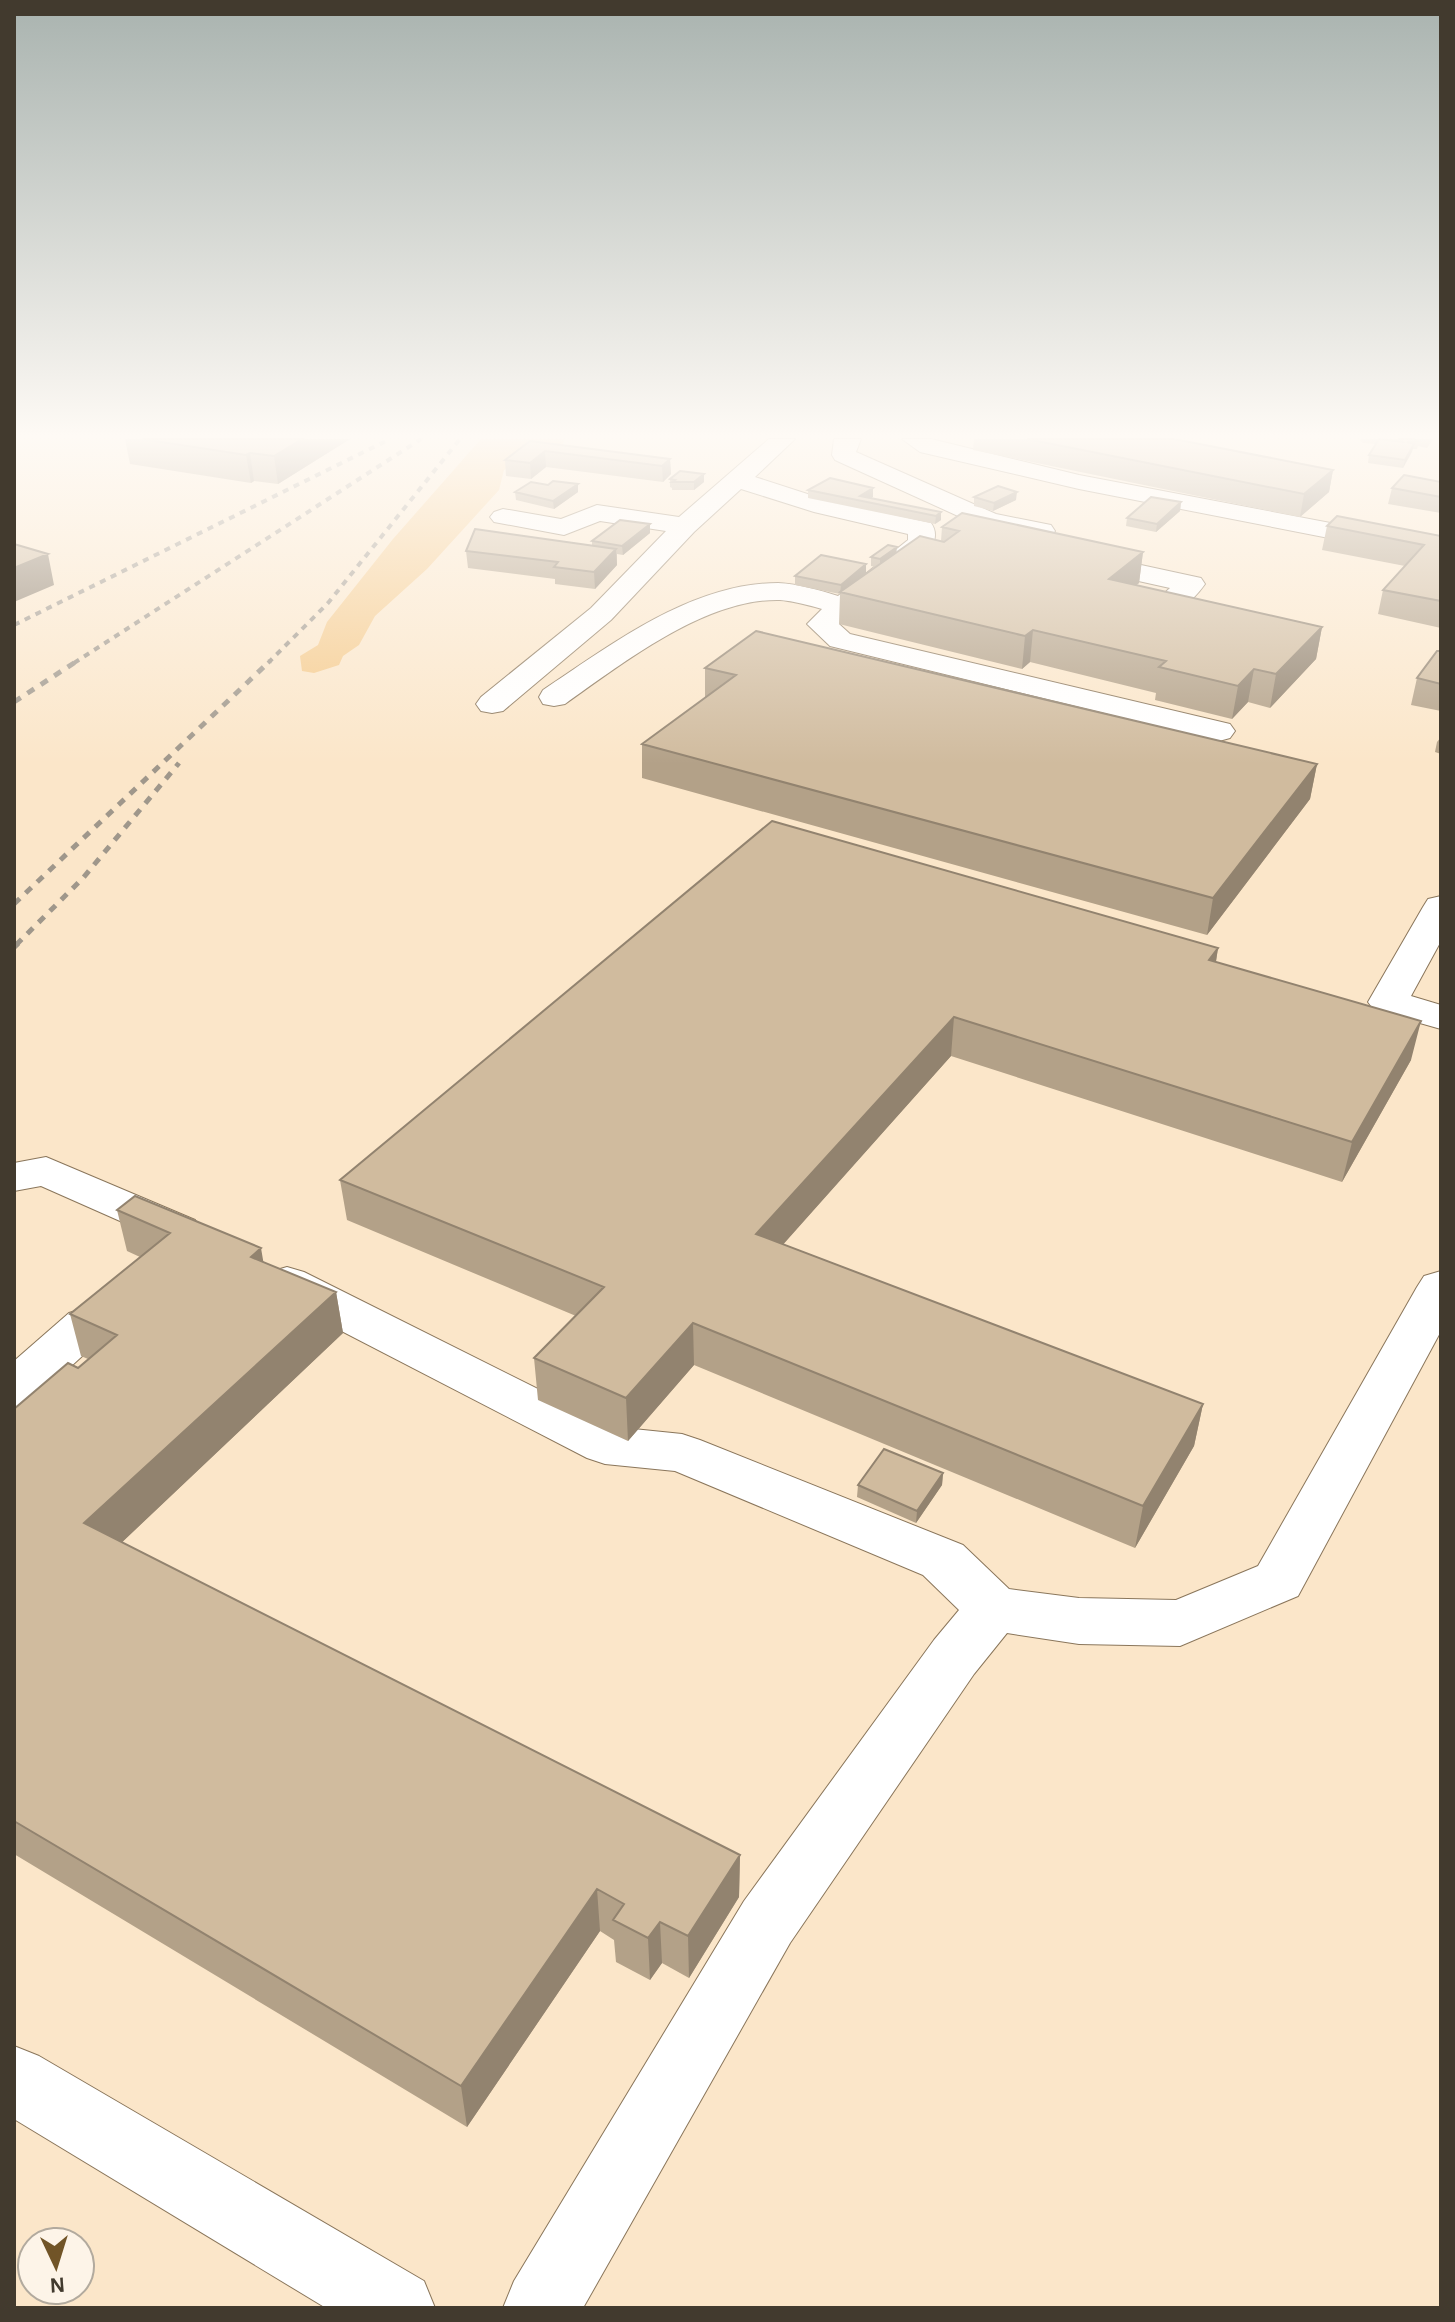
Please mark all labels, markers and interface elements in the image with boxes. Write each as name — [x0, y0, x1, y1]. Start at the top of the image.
north arrow — [16, 2226, 96, 2306]
text: N — [49, 2273, 66, 2296]

